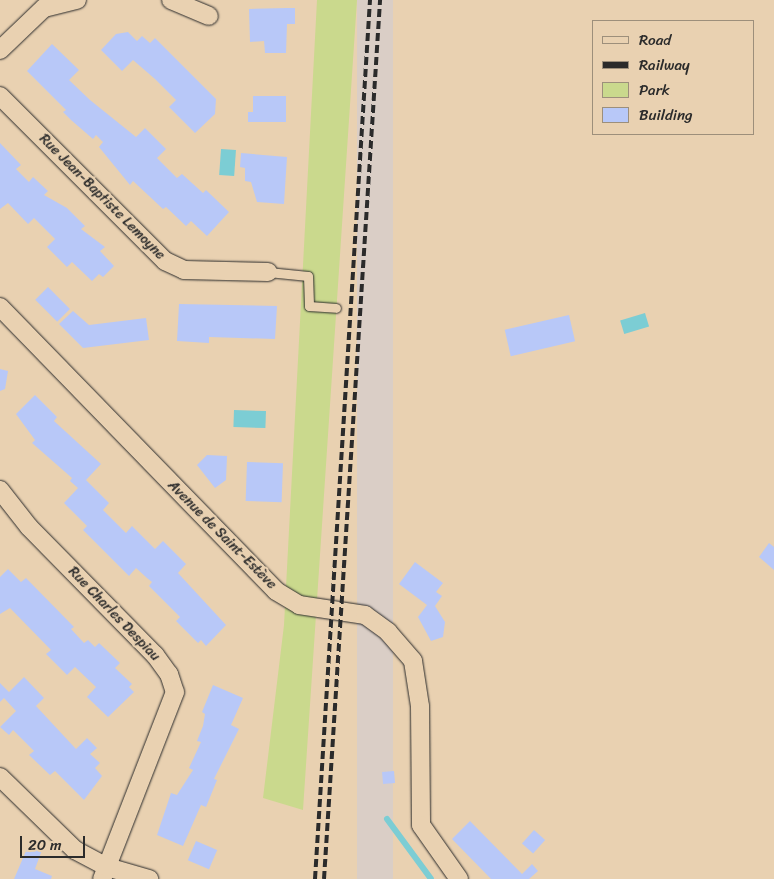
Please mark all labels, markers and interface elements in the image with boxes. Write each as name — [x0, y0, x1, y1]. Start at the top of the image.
legend — [592, 20, 754, 135]
text: Road — [639, 27, 671, 53]
text: Railway — [639, 52, 690, 78]
text: Park — [639, 77, 670, 103]
text: Building — [639, 102, 693, 128]
street label: Rue Jean-Baptiste Lemoyne — [36, 131, 168, 263]
street label: Avenue de Saint-Estève — [164, 477, 280, 593]
street label: Rue Charles Despiau — [65, 563, 163, 665]
scale bar — [22, 826, 88, 858]
text: 20 m — [28, 832, 62, 858]

